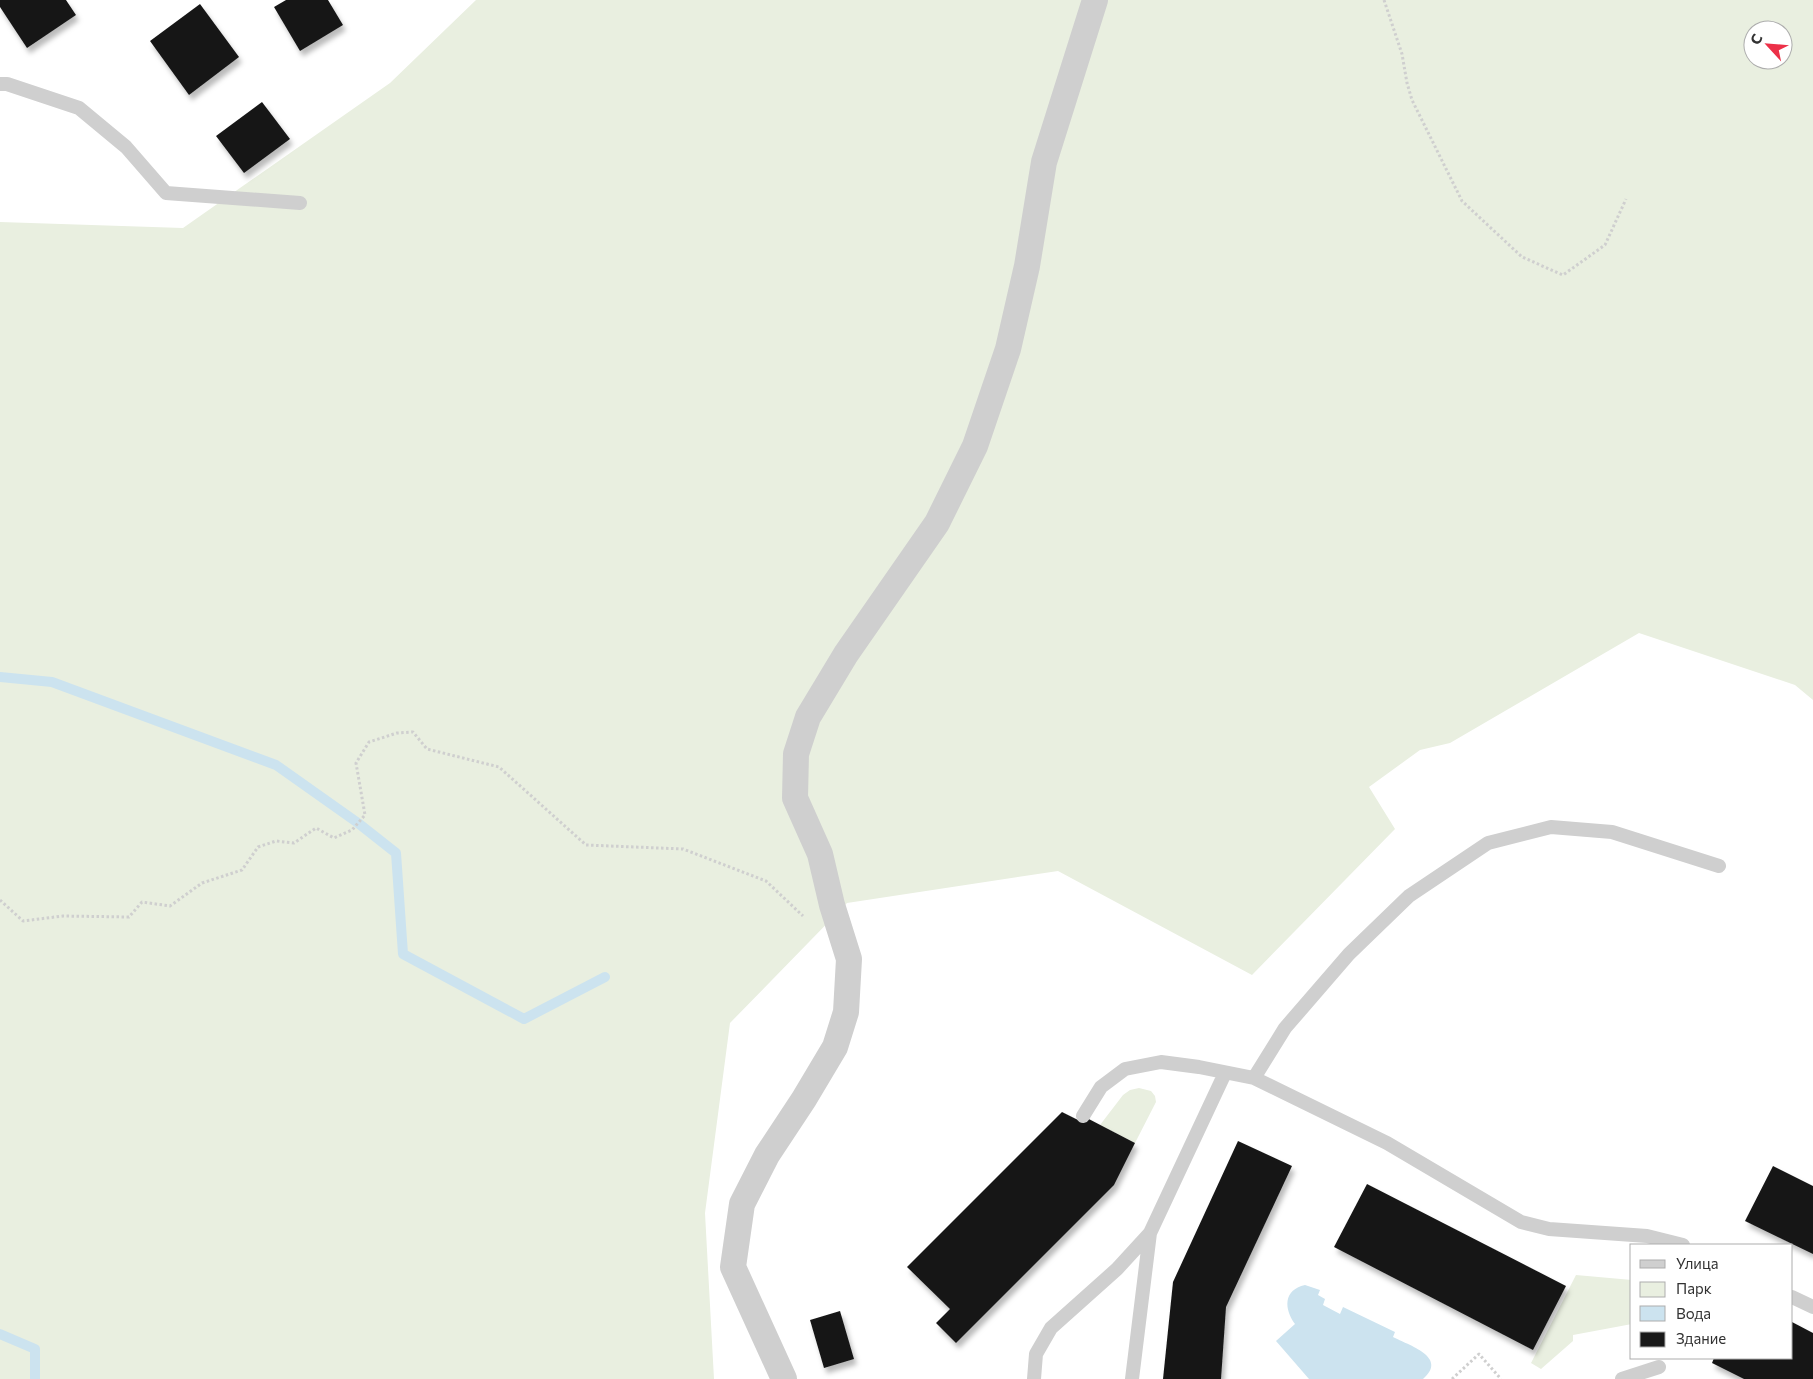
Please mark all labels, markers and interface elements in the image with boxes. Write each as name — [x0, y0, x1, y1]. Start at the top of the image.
north arrow — [1743, 20, 1793, 70]
text: С — [1746, 31, 1766, 47]
legend — [1630, 1244, 1793, 1359]
text: Улица — [1676, 1254, 1718, 1272]
text: Парк — [1676, 1279, 1712, 1297]
text: Вода — [1676, 1304, 1711, 1322]
text: Здание — [1676, 1329, 1726, 1347]

